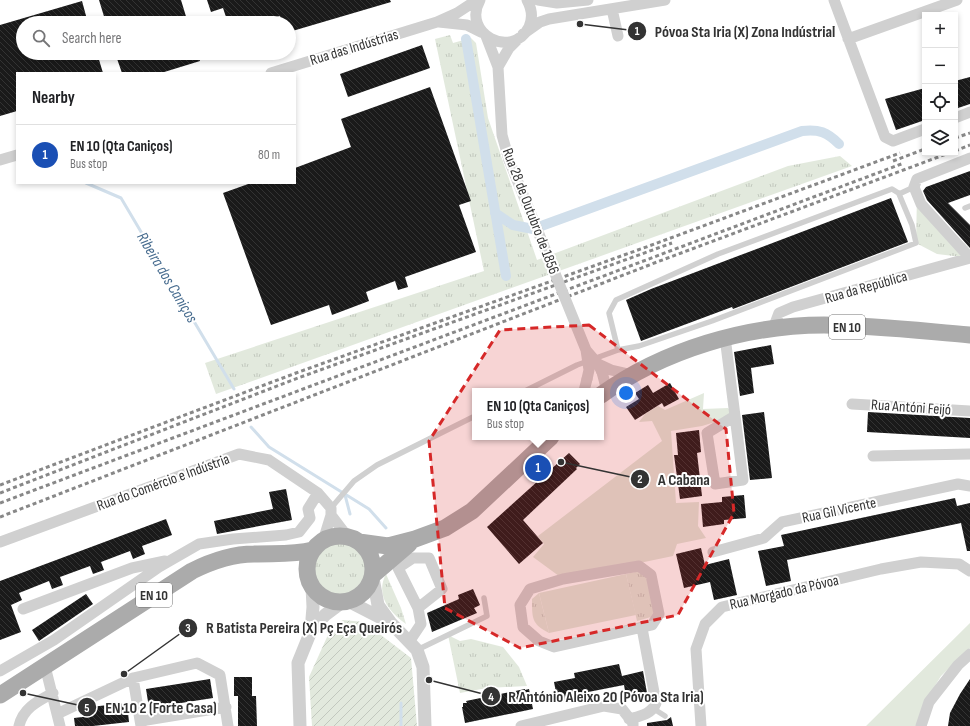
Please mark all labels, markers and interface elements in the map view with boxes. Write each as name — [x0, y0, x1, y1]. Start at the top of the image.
map controls — [922, 12, 958, 156]
button: + — [922, 12, 958, 48]
search box — [16, 16, 296, 60]
callout: Póvoa Sta Iria (X) Zona Indústrial — [627, 17, 844, 45]
text: Póvoa Sta Iria (X) Zona Indústrial — [655, 23, 835, 42]
text: 1 — [635, 24, 640, 39]
street label: Rua das Indústrias — [308, 25, 401, 70]
icon: search — [30, 27, 52, 49]
text: Search here — [62, 29, 122, 48]
button: − — [922, 48, 958, 84]
button: locate — [922, 84, 958, 120]
text: Nearby — [32, 88, 75, 108]
button: layers — [922, 120, 958, 156]
text: EN 10 (Qta Caniços) — [70, 137, 172, 156]
street label: Rua 28 de Outubro de 1856 — [498, 145, 563, 277]
text: 1 — [42, 147, 48, 163]
text: 80 m — [258, 147, 280, 163]
text: Bus stop — [70, 156, 107, 172]
water label: Ribeira dos Caniços — [132, 229, 201, 327]
street label: Rua da República — [823, 267, 910, 308]
road number: EN 10 — [829, 315, 865, 339]
your location — [616, 383, 636, 403]
popup — [472, 388, 604, 440]
street label: Rua Antóni Feijó — [870, 395, 952, 420]
text: EN 10 (Qta Caniços) — [487, 397, 589, 416]
text: Bus stop — [487, 416, 524, 432]
street label: Rua do Comércio e Indústria — [94, 450, 232, 515]
pin: 1 — [525, 453, 551, 483]
callout: A Cabana — [630, 465, 718, 493]
text: A Cabana — [657, 471, 710, 490]
text: 2 — [637, 472, 643, 487]
street label: Rua Gil Vicente — [800, 493, 878, 528]
street label: Rua Morgado da Póvoa — [728, 571, 841, 614]
road number: EN 10 — [136, 583, 172, 607]
callout: R Batista Pereira (X) Pç Eça Queirós — [178, 614, 411, 642]
text: R Batista Pereira (X) Pç Eça Queirós — [206, 619, 402, 638]
text: 3 — [185, 621, 191, 636]
callout: R António Aleixo 20 (Póvoa Sta Iria) — [481, 682, 712, 710]
text: R António Aleixo 20 (Póvoa Sta Iria) — [508, 688, 704, 707]
text: 4 — [488, 690, 494, 705]
callout: EN 10 2 (Forte Casa) — [77, 693, 224, 721]
text: EN 10 2 (Forte Casa) — [105, 699, 217, 718]
text: 5 — [84, 701, 90, 716]

